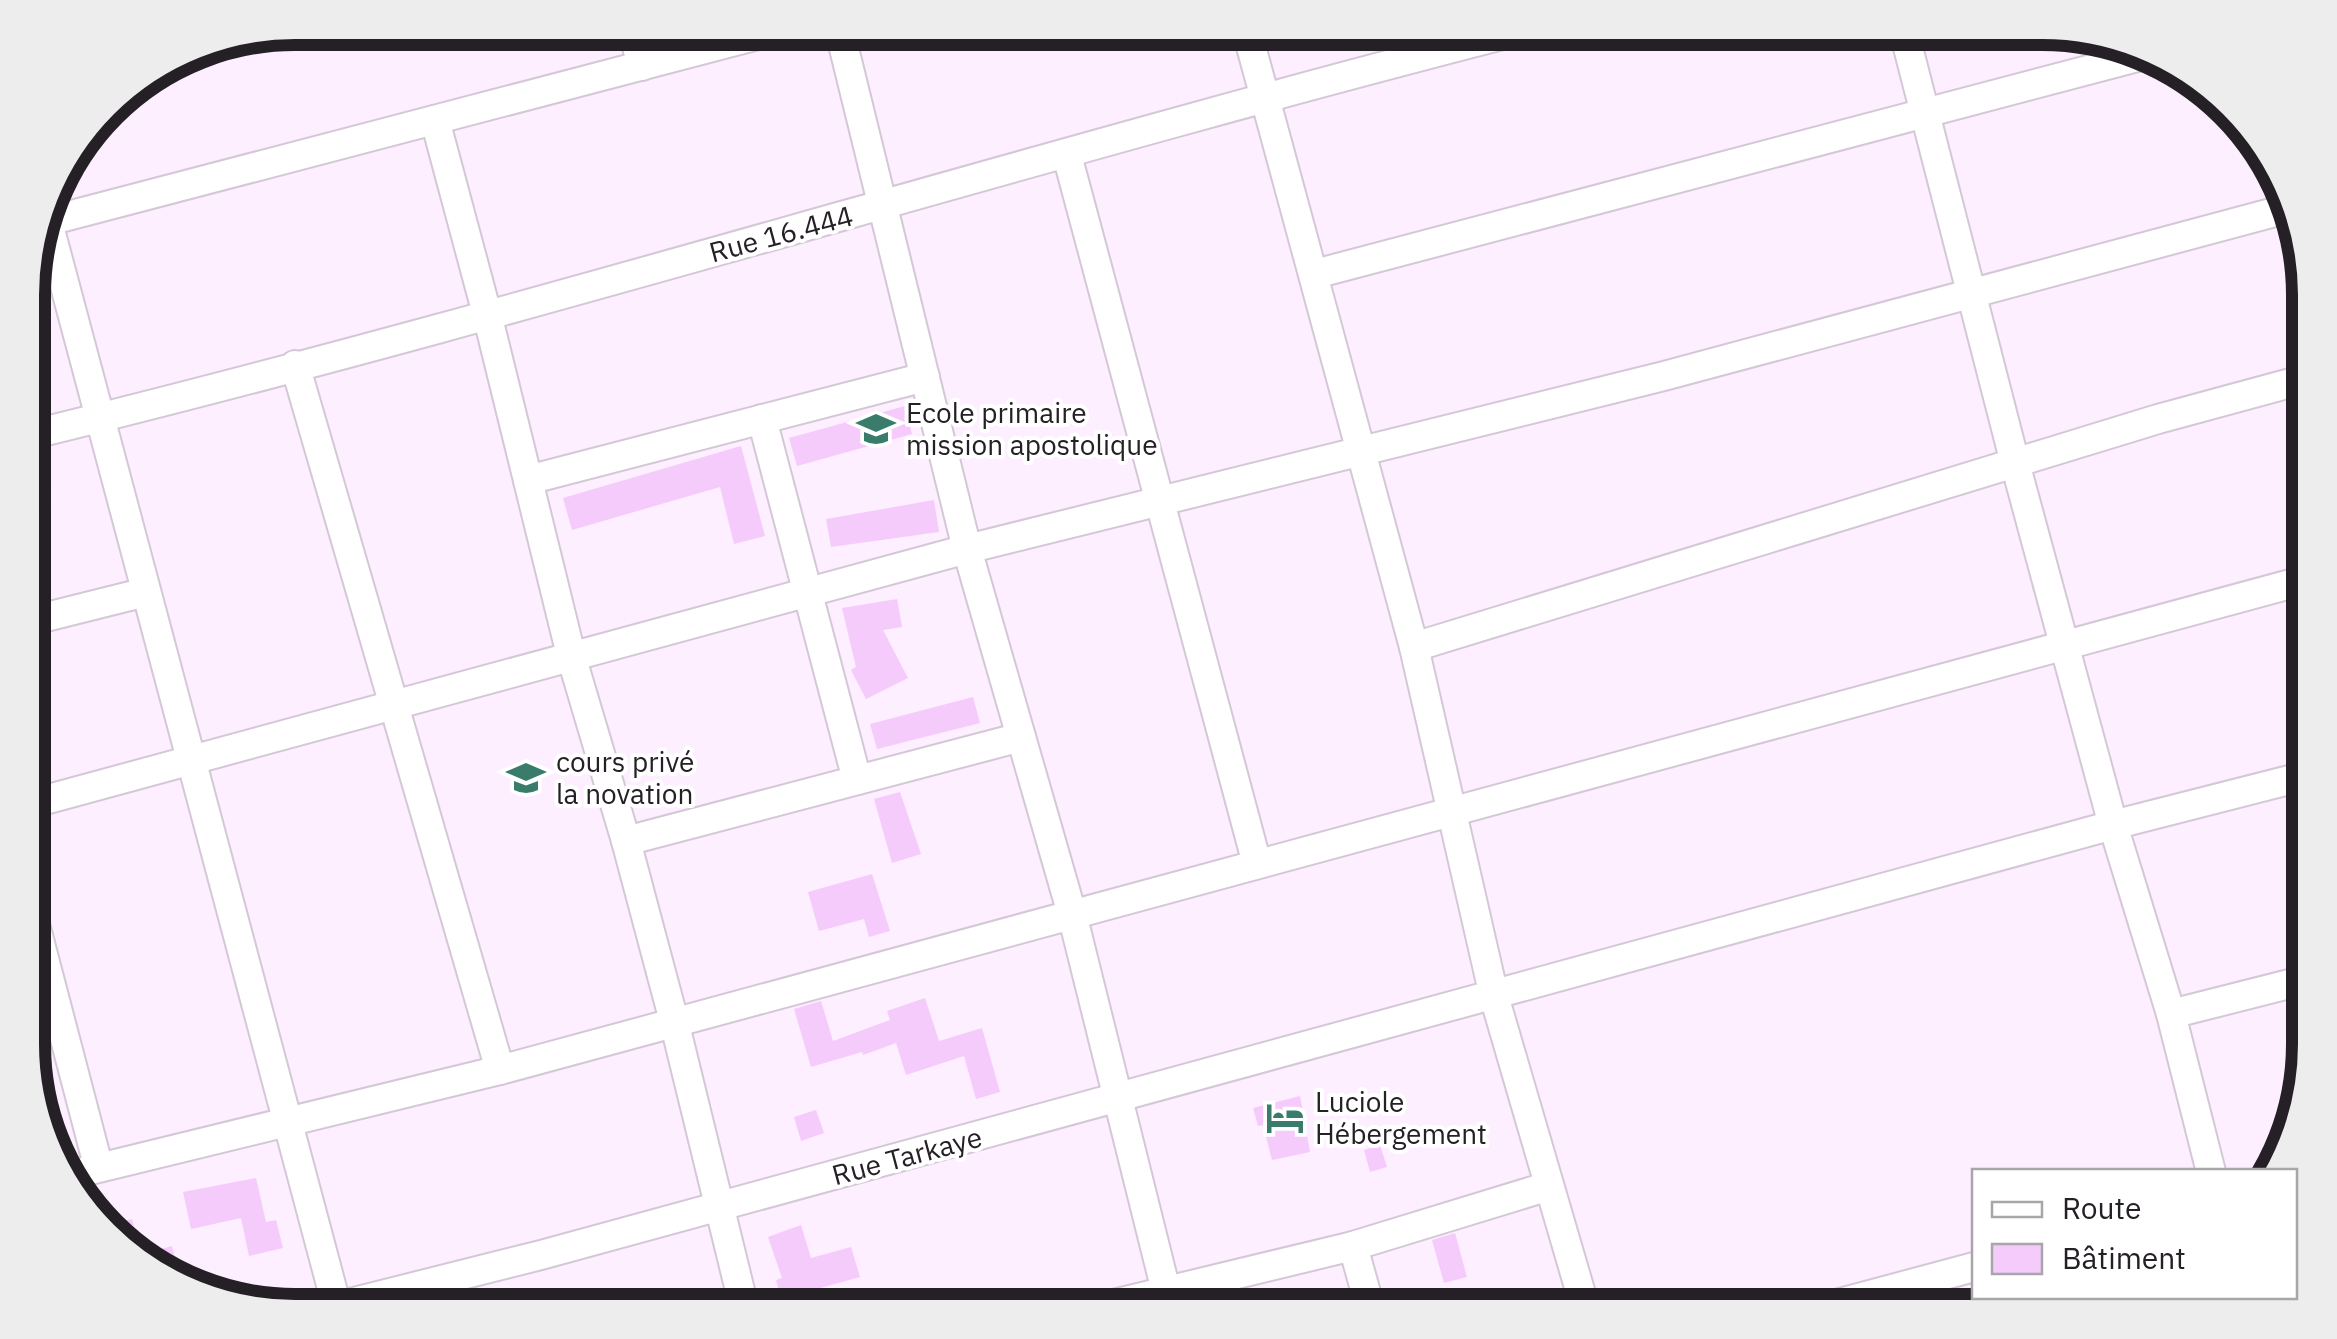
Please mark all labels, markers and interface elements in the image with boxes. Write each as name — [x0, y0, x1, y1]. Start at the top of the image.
street label: Rue 16.444 — [705, 197, 857, 270]
place label: Ecole primaire mission apostolique — [906, 394, 1158, 463]
school or university icon: Ecole primaire mission apostolique — [855, 408, 897, 450]
place label: cours privé la novation — [556, 743, 694, 812]
school or university icon: cours privé la novation — [505, 757, 547, 799]
place label: Luciole Hébergement — [1315, 1083, 1487, 1152]
hotel icon: Luciole Hébergement — [1264, 1097, 1306, 1139]
street label: Rue Tarkaye — [828, 1118, 986, 1193]
legend — [1972, 1169, 2297, 1299]
text: Route — [2062, 1188, 2141, 1227]
text: Bâtiment — [2062, 1238, 2186, 1277]

